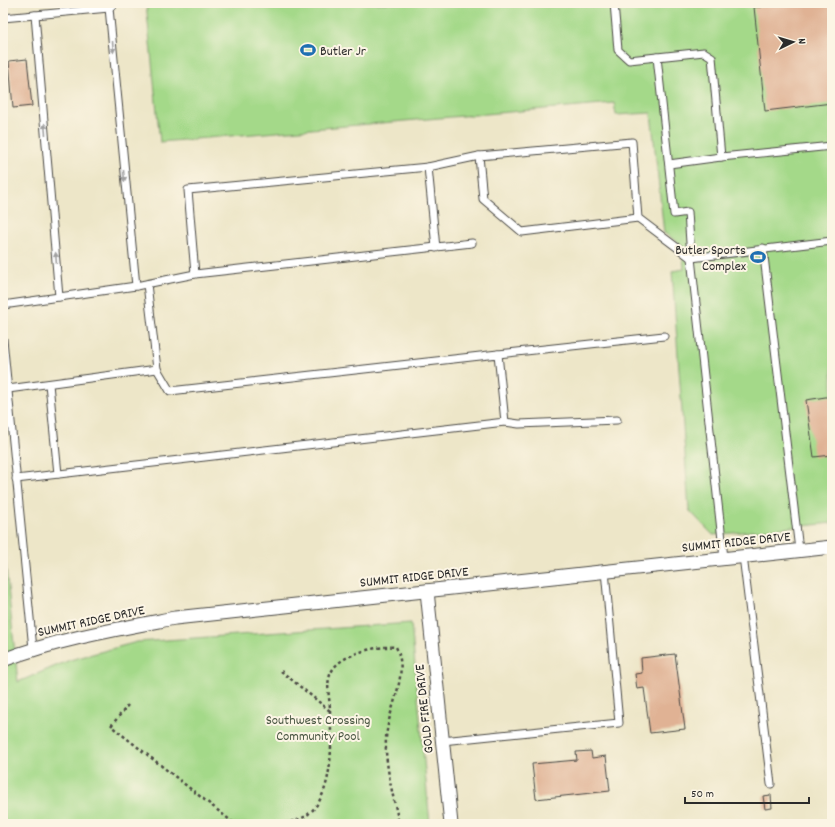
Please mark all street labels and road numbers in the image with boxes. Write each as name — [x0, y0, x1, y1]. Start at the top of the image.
street label: SUMMIT RIDGE DRIVE — [681, 527, 792, 559]
street label: SUMMIT RIDGE DRIVE — [359, 562, 470, 594]
street label: SUMMIT RIDGE DRIVE — [36, 601, 147, 643]
street label: GOLD FIRE DRIVE — [410, 663, 440, 754]

